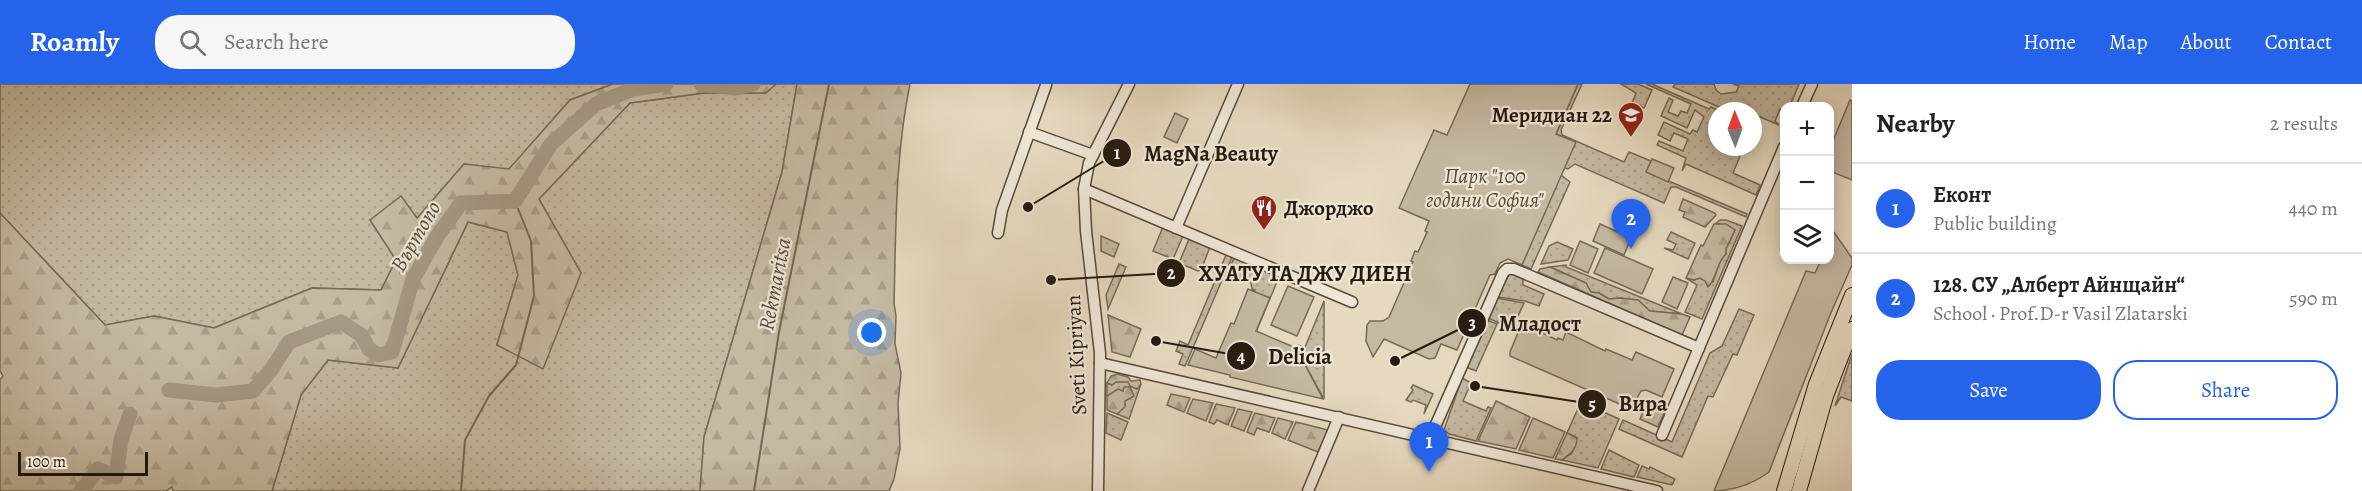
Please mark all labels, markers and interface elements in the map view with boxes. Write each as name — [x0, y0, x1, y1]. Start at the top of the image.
search box — [155, 15, 575, 69]
text: Roamly — [30, 23, 119, 61]
icon: search — [176, 26, 209, 59]
text: Search here — [224, 27, 329, 57]
text: Home — [2023, 28, 2076, 56]
text: Map — [2109, 28, 2147, 56]
text: About — [2180, 28, 2232, 56]
text: Contact — [2265, 28, 2332, 56]
school or university icon: Меридиан 22 — [1616, 100, 1646, 138]
place label: Меридиан 22 — [1492, 101, 1612, 129]
north arrow — [1708, 102, 1762, 156]
map controls — [1780, 102, 1834, 264]
button: + — [1780, 102, 1834, 156]
text: Nearby — [1876, 106, 1955, 141]
text: 2 results — [2270, 110, 2338, 137]
callout: MagNa Beauty — [1102, 133, 1290, 173]
text: MagNa Beauty — [1144, 139, 1279, 169]
text: 1 — [1114, 141, 1121, 165]
button: − — [1780, 156, 1834, 210]
park label: Парк "100 години София" — [1426, 162, 1545, 214]
text: Еконт — [1933, 180, 1991, 210]
restaurant icon: Джорджо — [1249, 193, 1279, 231]
place label: Джорджо — [1284, 194, 1374, 222]
text: 1 — [1892, 195, 1899, 222]
text: 440 m — [2289, 195, 2338, 222]
water label: Въртопо — [384, 196, 448, 277]
pin: 2 — [1612, 200, 1650, 249]
button: layers — [1780, 210, 1834, 264]
text: Public building — [1933, 210, 2057, 237]
water label: Rekmaritsa — [751, 235, 799, 333]
callout: ХУАТУ ТА ДЖУ ДИЕН — [1156, 253, 1423, 293]
text: ХУАТУ ТА ДЖУ ДИЕН — [1199, 259, 1411, 289]
text: 2 — [1167, 261, 1176, 285]
text: 128. СУ „Алберт Айнщайн“ — [1933, 270, 2185, 300]
text: 2 — [1891, 285, 1900, 312]
text: 590 m — [2289, 285, 2338, 312]
street label: Sveti Kipriyan — [1059, 294, 1093, 416]
text: School · Prof.D-r Vasil Zlatarski — [1933, 300, 2188, 327]
callout: Младост — [1457, 303, 1593, 343]
text: Младост — [1499, 309, 1581, 339]
text: 3 — [1468, 311, 1476, 335]
your location — [857, 318, 886, 347]
callout: Delicia — [1226, 336, 1344, 376]
text: Delicia — [1268, 342, 1332, 372]
text: 4 — [1237, 344, 1246, 368]
button: Save — [1876, 360, 2101, 420]
button: Share — [2113, 360, 2338, 420]
callout: Вира — [1577, 384, 1680, 424]
text: Вира — [1619, 389, 1668, 419]
text: 5 — [1588, 392, 1596, 416]
pin: 1 — [1410, 422, 1448, 472]
scale bar — [18, 449, 148, 476]
text: 100 m — [27, 451, 66, 473]

